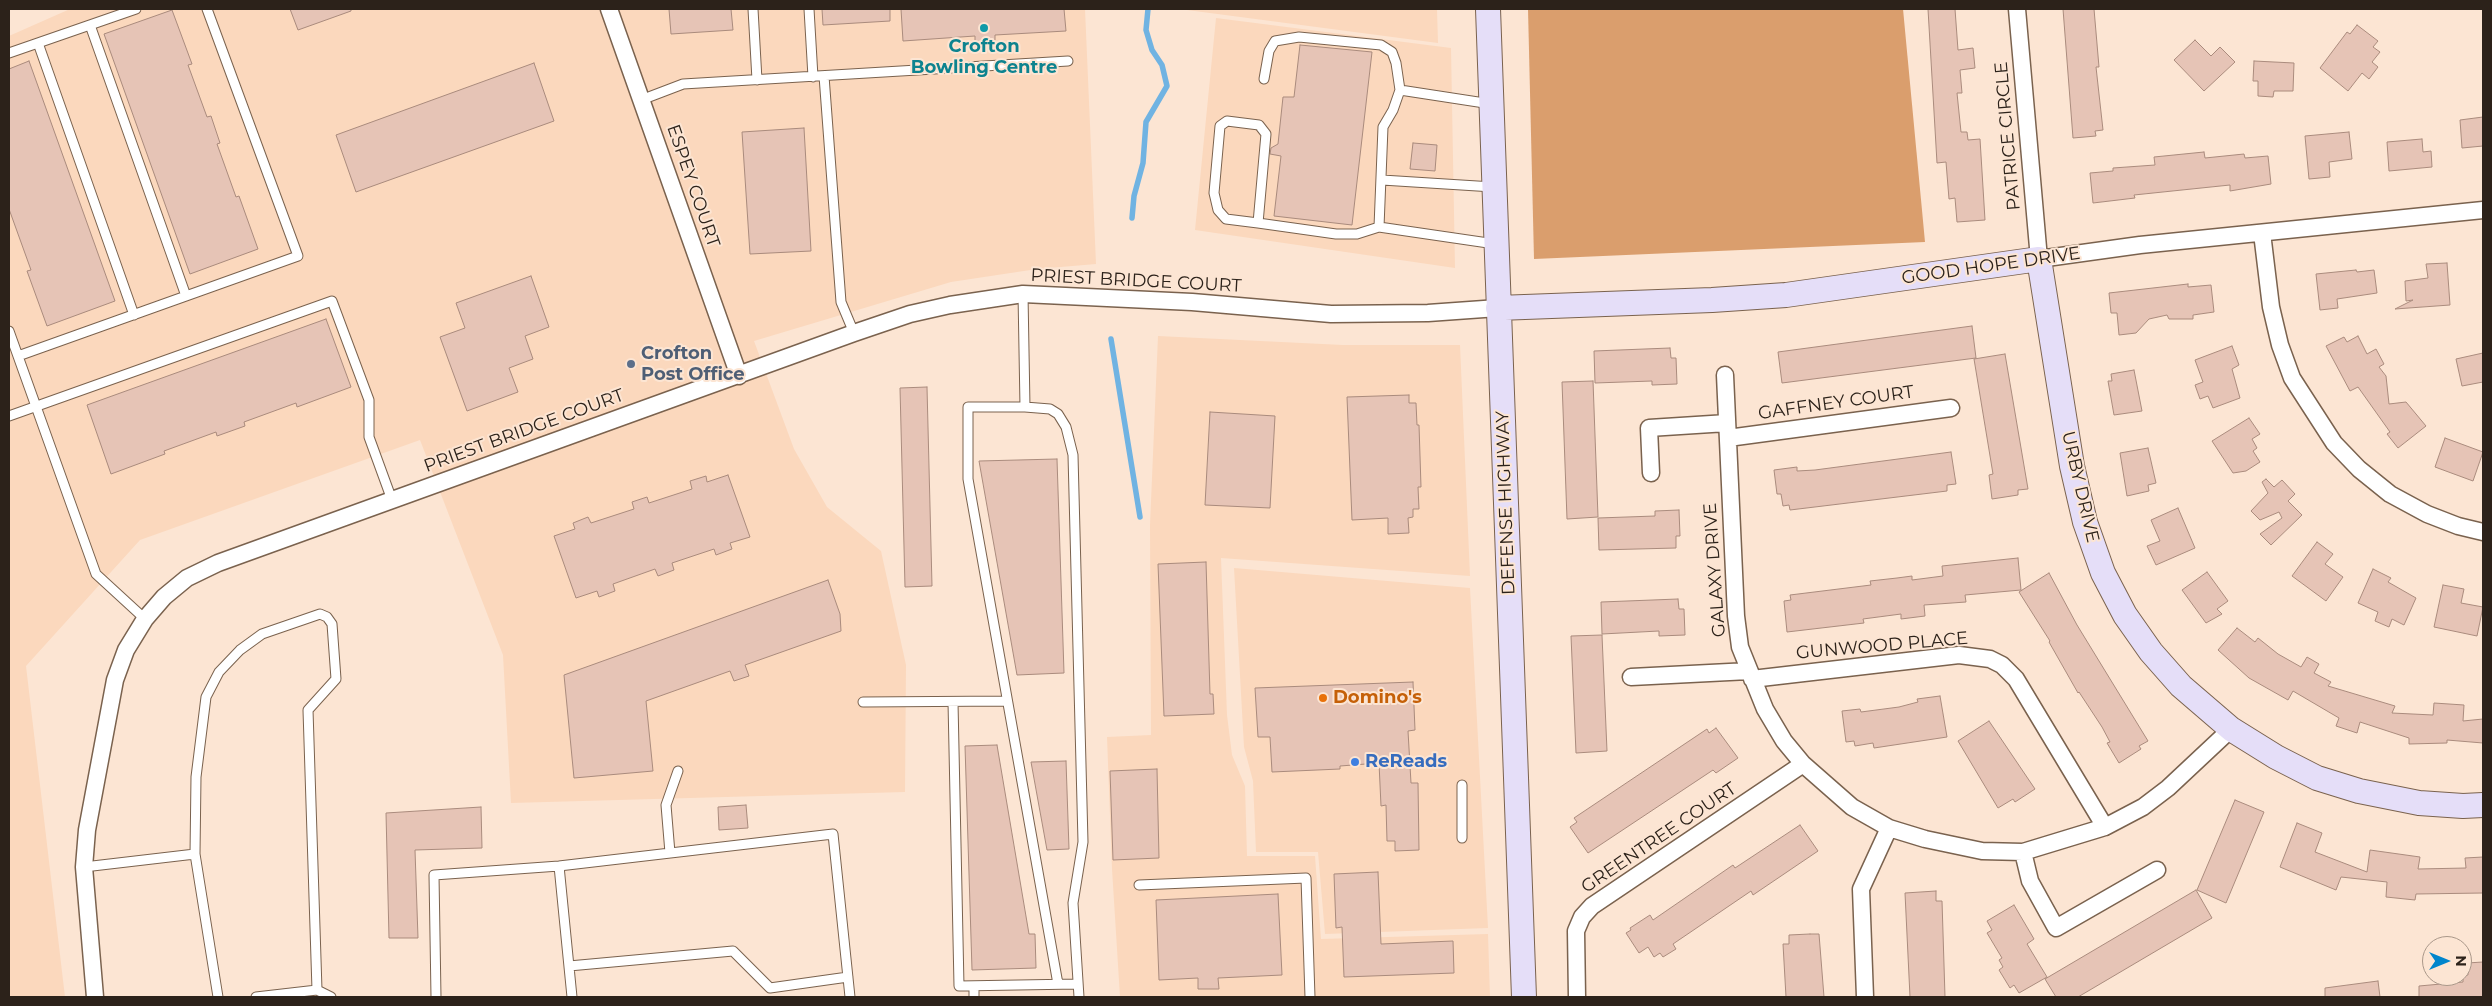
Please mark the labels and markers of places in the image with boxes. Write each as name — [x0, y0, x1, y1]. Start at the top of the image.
marker: Crofton Bowling Centre — [978, 22, 990, 34]
place label: Crofton Bowling Centre — [911, 36, 1057, 78]
place label: Crofton Post Office — [641, 343, 745, 386]
marker: Crofton Post Office — [625, 358, 637, 370]
place label: Domino's — [1333, 687, 1422, 709]
marker: Domino's — [1317, 692, 1329, 704]
place label: ReReads — [1365, 751, 1447, 773]
marker: ReReads — [1349, 756, 1361, 768]

